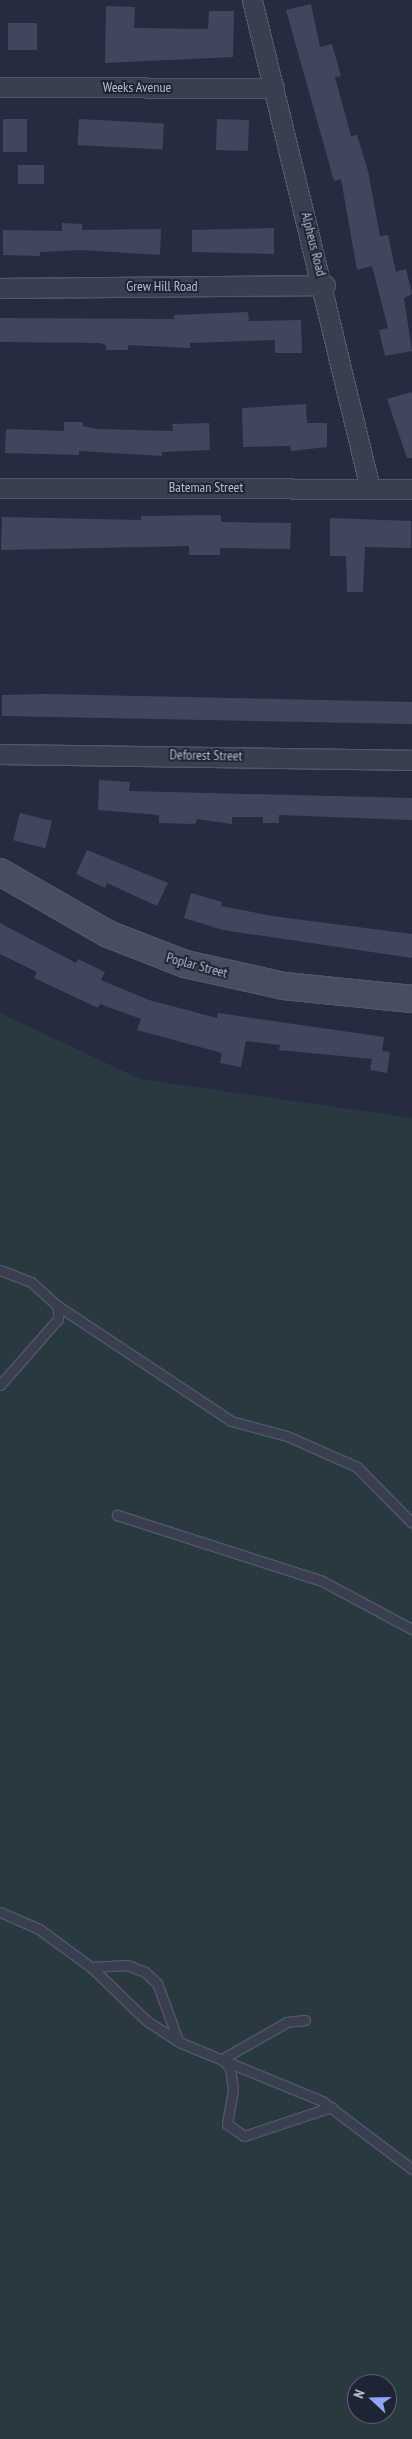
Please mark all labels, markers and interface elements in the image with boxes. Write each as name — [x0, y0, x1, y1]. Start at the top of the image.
street label: Weeks Avenue — [103, 79, 171, 95]
street label: Alpheus Road — [298, 210, 330, 278]
street label: Grew Hill Road — [126, 278, 198, 294]
street label: Bateman Street — [169, 479, 243, 495]
street label: Deforest Street — [169, 746, 243, 764]
street label: Poplar Street — [165, 949, 229, 981]
north arrow — [347, 2374, 397, 2424]
text: N — [349, 2387, 369, 2401]

